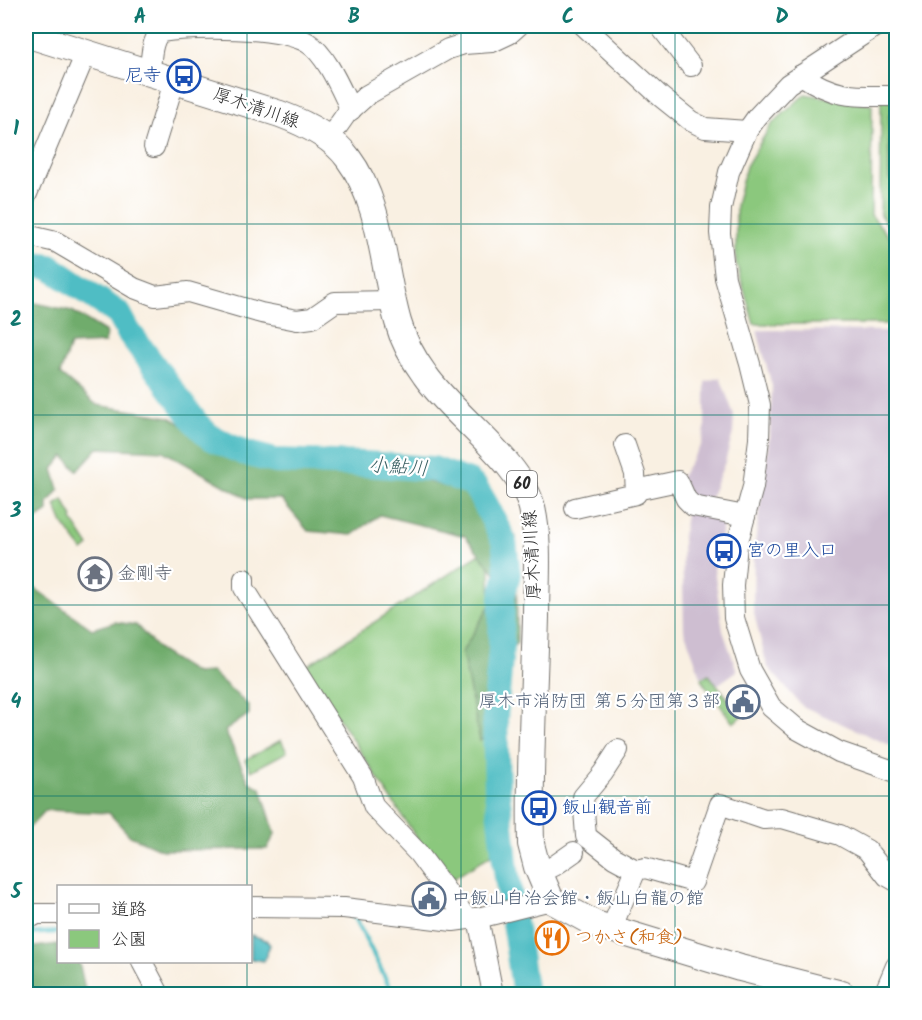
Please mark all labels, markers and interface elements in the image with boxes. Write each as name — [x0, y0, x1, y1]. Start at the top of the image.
text: A — [134, 2, 146, 34]
text: B — [348, 2, 360, 34]
text: C — [562, 2, 574, 34]
text: D — [775, 2, 789, 34]
bus stop icon: 尼寺 — [166, 58, 202, 94]
place label: 尼寺 — [125, 62, 161, 91]
street label: 厚木清川線 — [209, 81, 303, 137]
text: 1 — [13, 114, 19, 146]
text: 2 — [10, 305, 22, 337]
water label: 小鮎川 — [367, 450, 429, 486]
road number: 60 — [507, 471, 537, 497]
text: 3 — [10, 496, 22, 528]
street label: 厚木清川線 — [516, 509, 550, 601]
bus stop icon: 宮の里入口 — [706, 533, 742, 569]
place label: 宮の里入口 — [747, 537, 837, 566]
temple icon: 金剛寺 — [77, 556, 113, 592]
place label: 金剛寺 — [118, 560, 172, 589]
public building icon: 厚木市消防団 第５分団第３部 — [725, 684, 761, 720]
text: 4 — [11, 687, 22, 719]
place label: 厚木市消防団 第５分団第３部 — [479, 688, 720, 717]
bus stop icon: 飯山観音前 — [521, 790, 557, 826]
place label: 飯山観音前 — [562, 794, 652, 823]
text: 5 — [10, 877, 23, 909]
public building icon: 中飯山自治会館・飯山白龍の館 — [411, 881, 447, 917]
legend — [57, 885, 252, 963]
place label: 中飯山自治会館・飯山白龍の館 — [452, 885, 704, 914]
text: 道路 — [111, 896, 147, 925]
restaurant icon: つかさ(和食) — [534, 920, 570, 956]
place label: つかさ(和食) — [575, 924, 683, 953]
text: 公園 — [111, 926, 147, 955]

